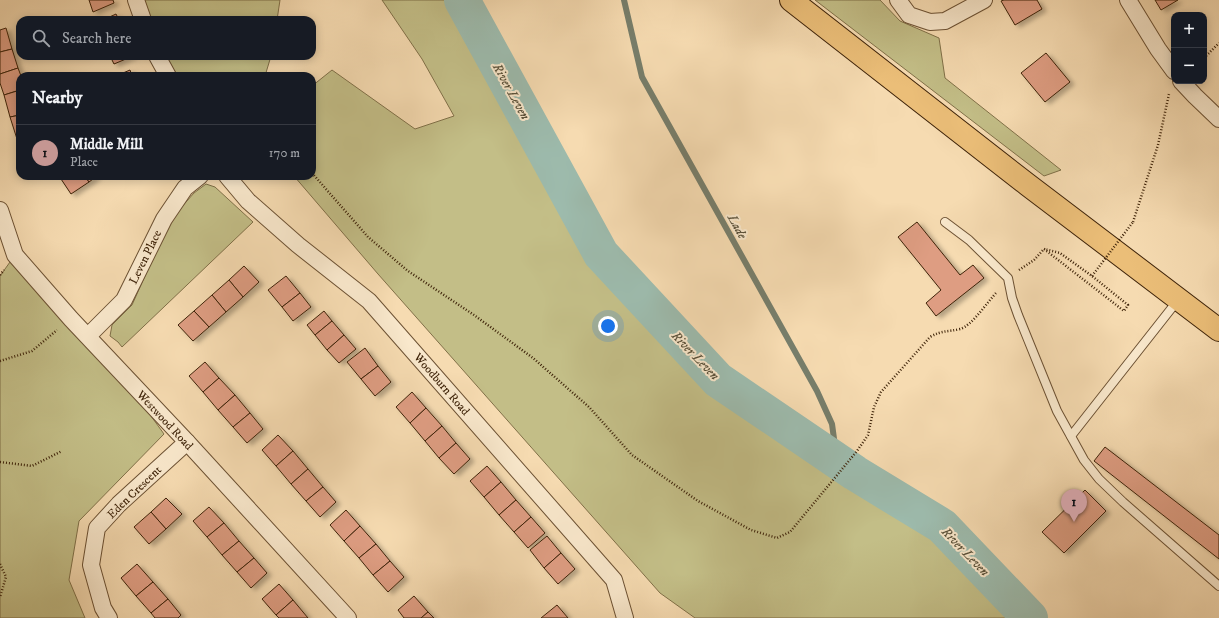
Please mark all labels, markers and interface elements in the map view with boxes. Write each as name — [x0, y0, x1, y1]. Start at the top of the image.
map controls — [1171, 12, 1207, 84]
button: + — [1171, 12, 1207, 48]
search box — [16, 16, 316, 60]
icon: search — [30, 27, 52, 49]
text: Search here — [62, 29, 131, 48]
button: − — [1171, 48, 1207, 84]
water label: River Leven — [489, 60, 533, 123]
text: Nearby — [32, 87, 82, 109]
text: Middle Mill — [70, 135, 143, 154]
text: 1 — [43, 145, 47, 161]
text: 170 m — [269, 145, 300, 161]
text: Place — [70, 154, 98, 170]
water label: Lade — [723, 211, 751, 242]
street label: Leven Place — [126, 228, 165, 287]
your location — [598, 316, 618, 336]
water label: River Leven — [667, 327, 723, 384]
street label: Woodburn Road — [410, 349, 473, 419]
street label: Westwood Road — [133, 387, 196, 453]
street label: Eden Crescent — [104, 463, 165, 522]
pin: 1 — [1061, 489, 1087, 522]
water label: River Leven — [937, 523, 993, 580]

